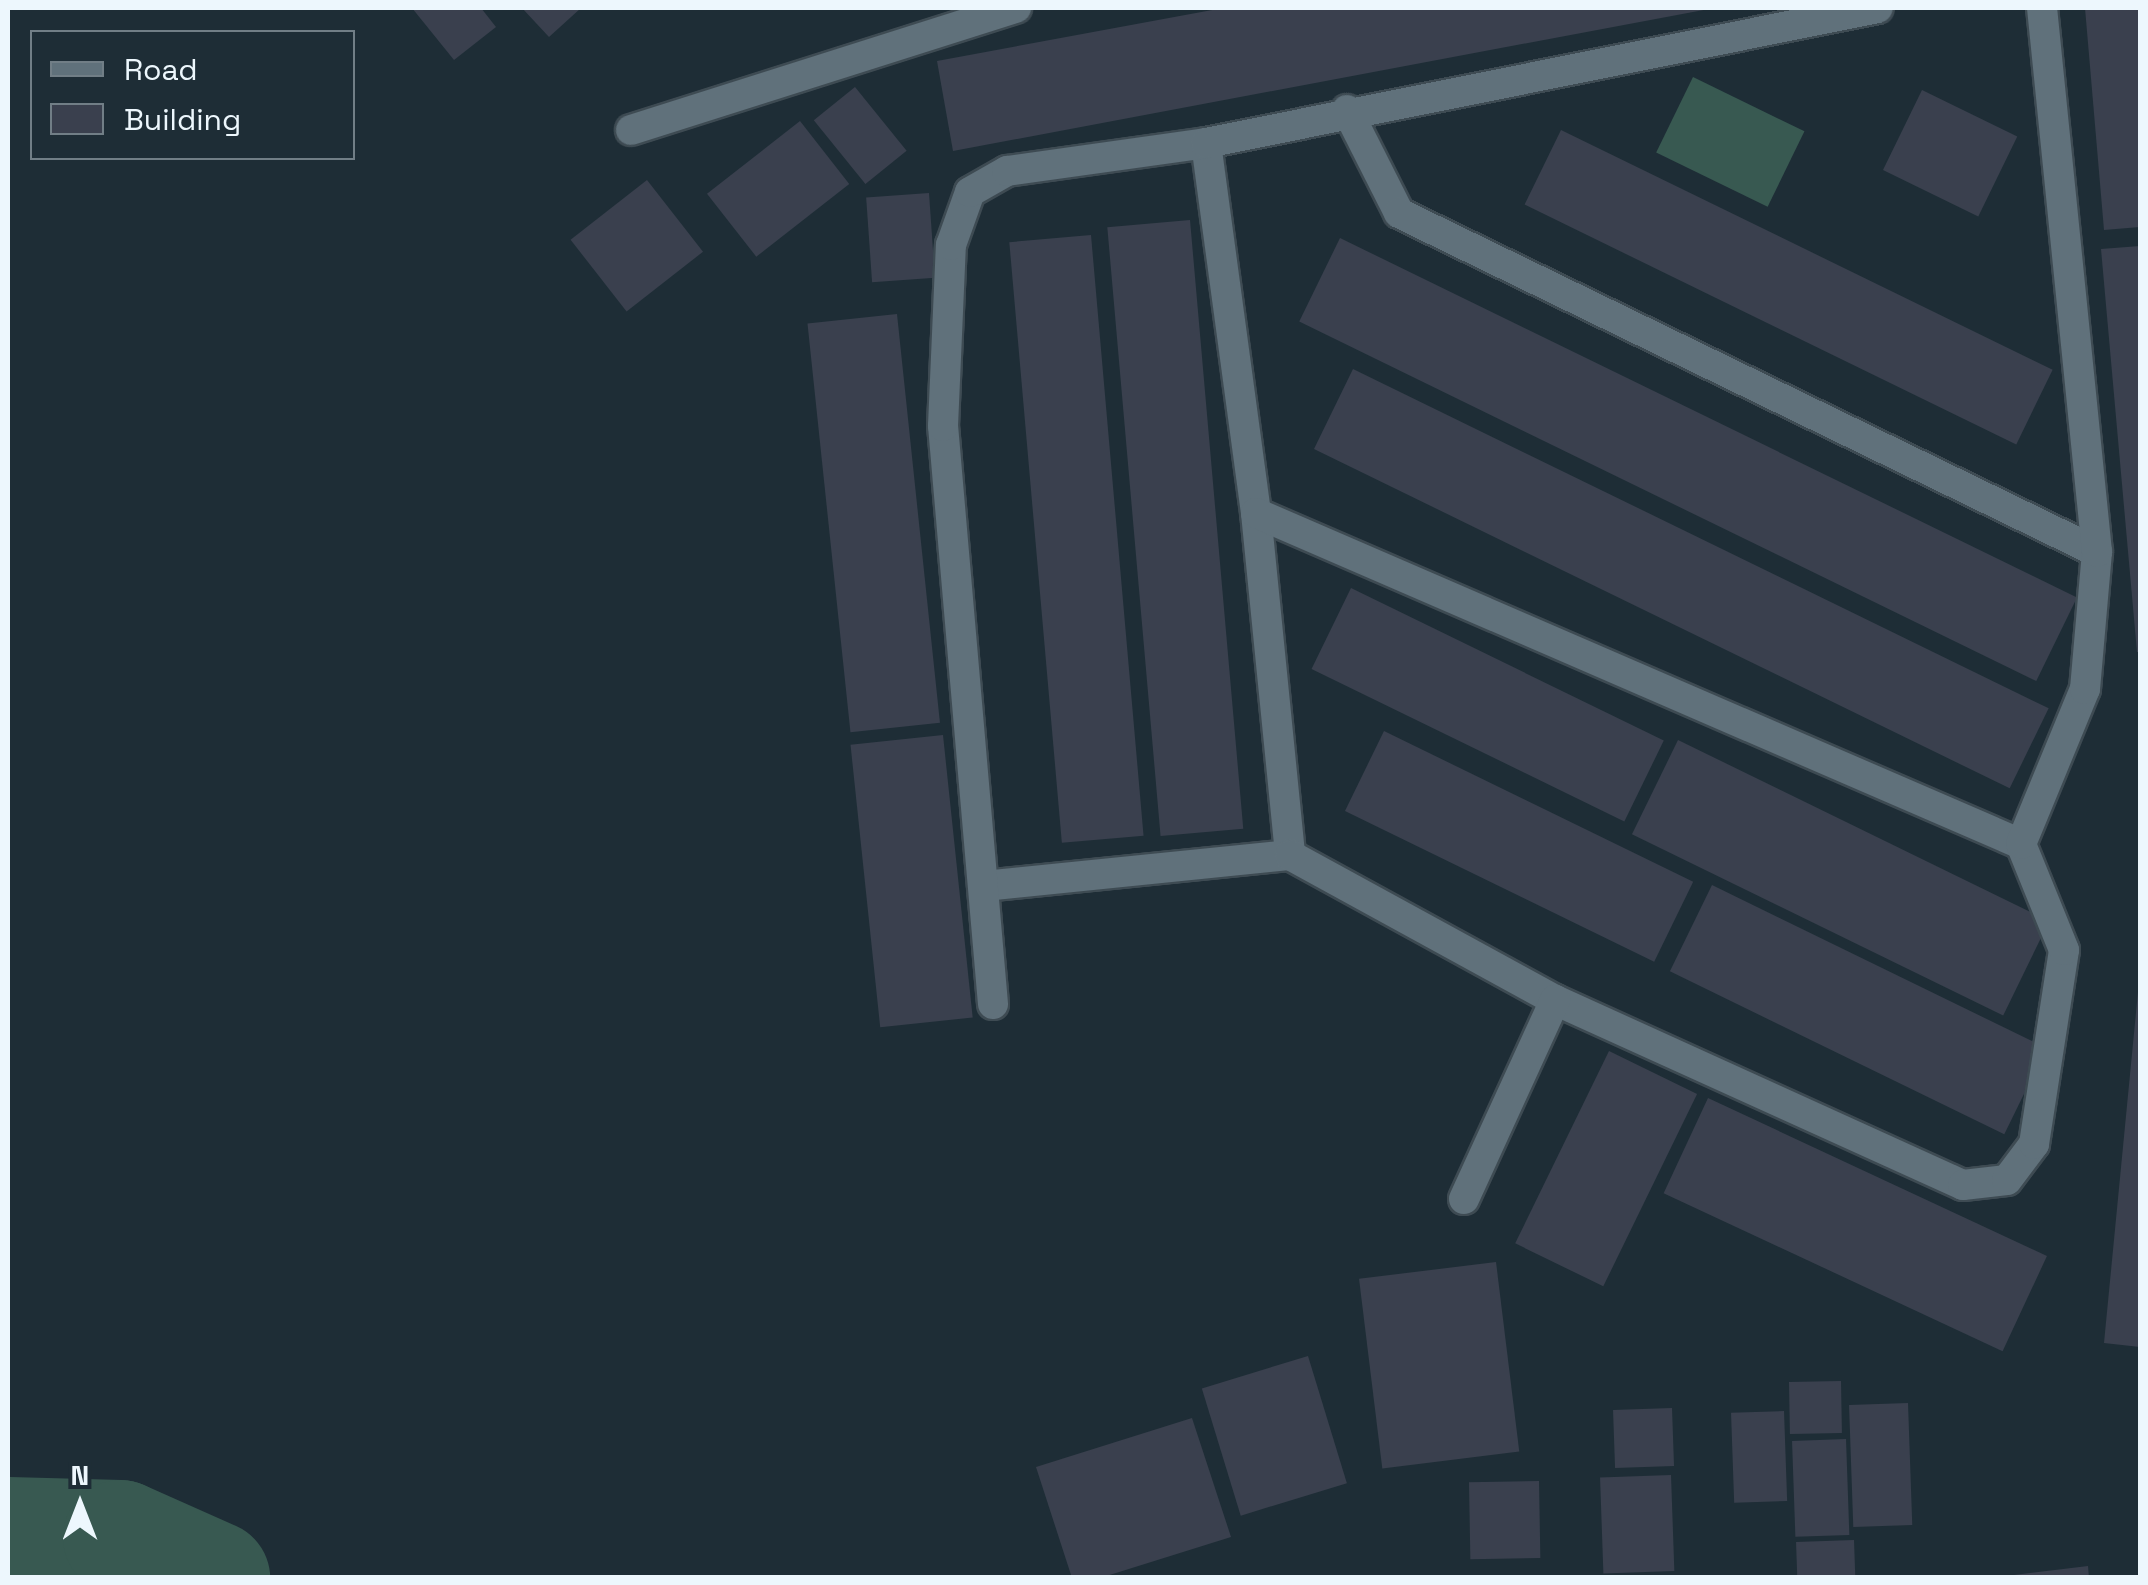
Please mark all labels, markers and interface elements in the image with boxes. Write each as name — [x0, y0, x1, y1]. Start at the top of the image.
legend — [30, 30, 355, 160]
text: Road — [124, 50, 198, 89]
text: Building — [124, 100, 241, 139]
north arrow — [30, 1455, 130, 1555]
text: N — [71, 1457, 89, 1493]

